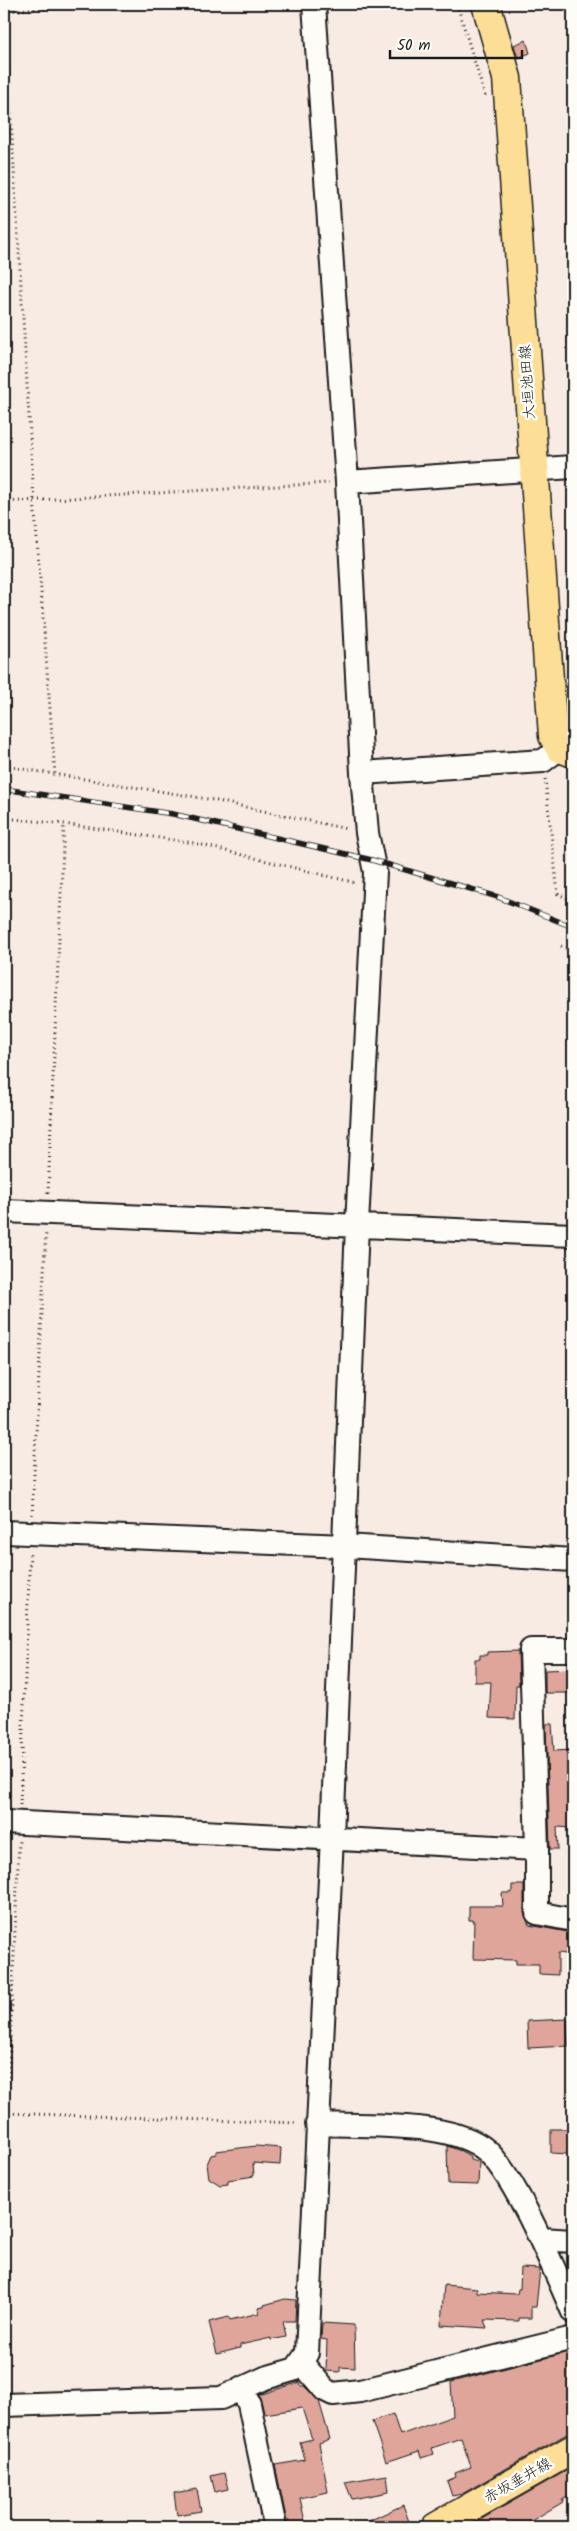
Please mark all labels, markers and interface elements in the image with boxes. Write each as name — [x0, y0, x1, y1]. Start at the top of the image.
scale bar — [390, 28, 522, 60]
text: 50 m — [397, 34, 431, 58]
street label: 大垣池田線 — [513, 344, 543, 420]
street label: 赤坂垂井線 — [480, 2452, 556, 2510]

